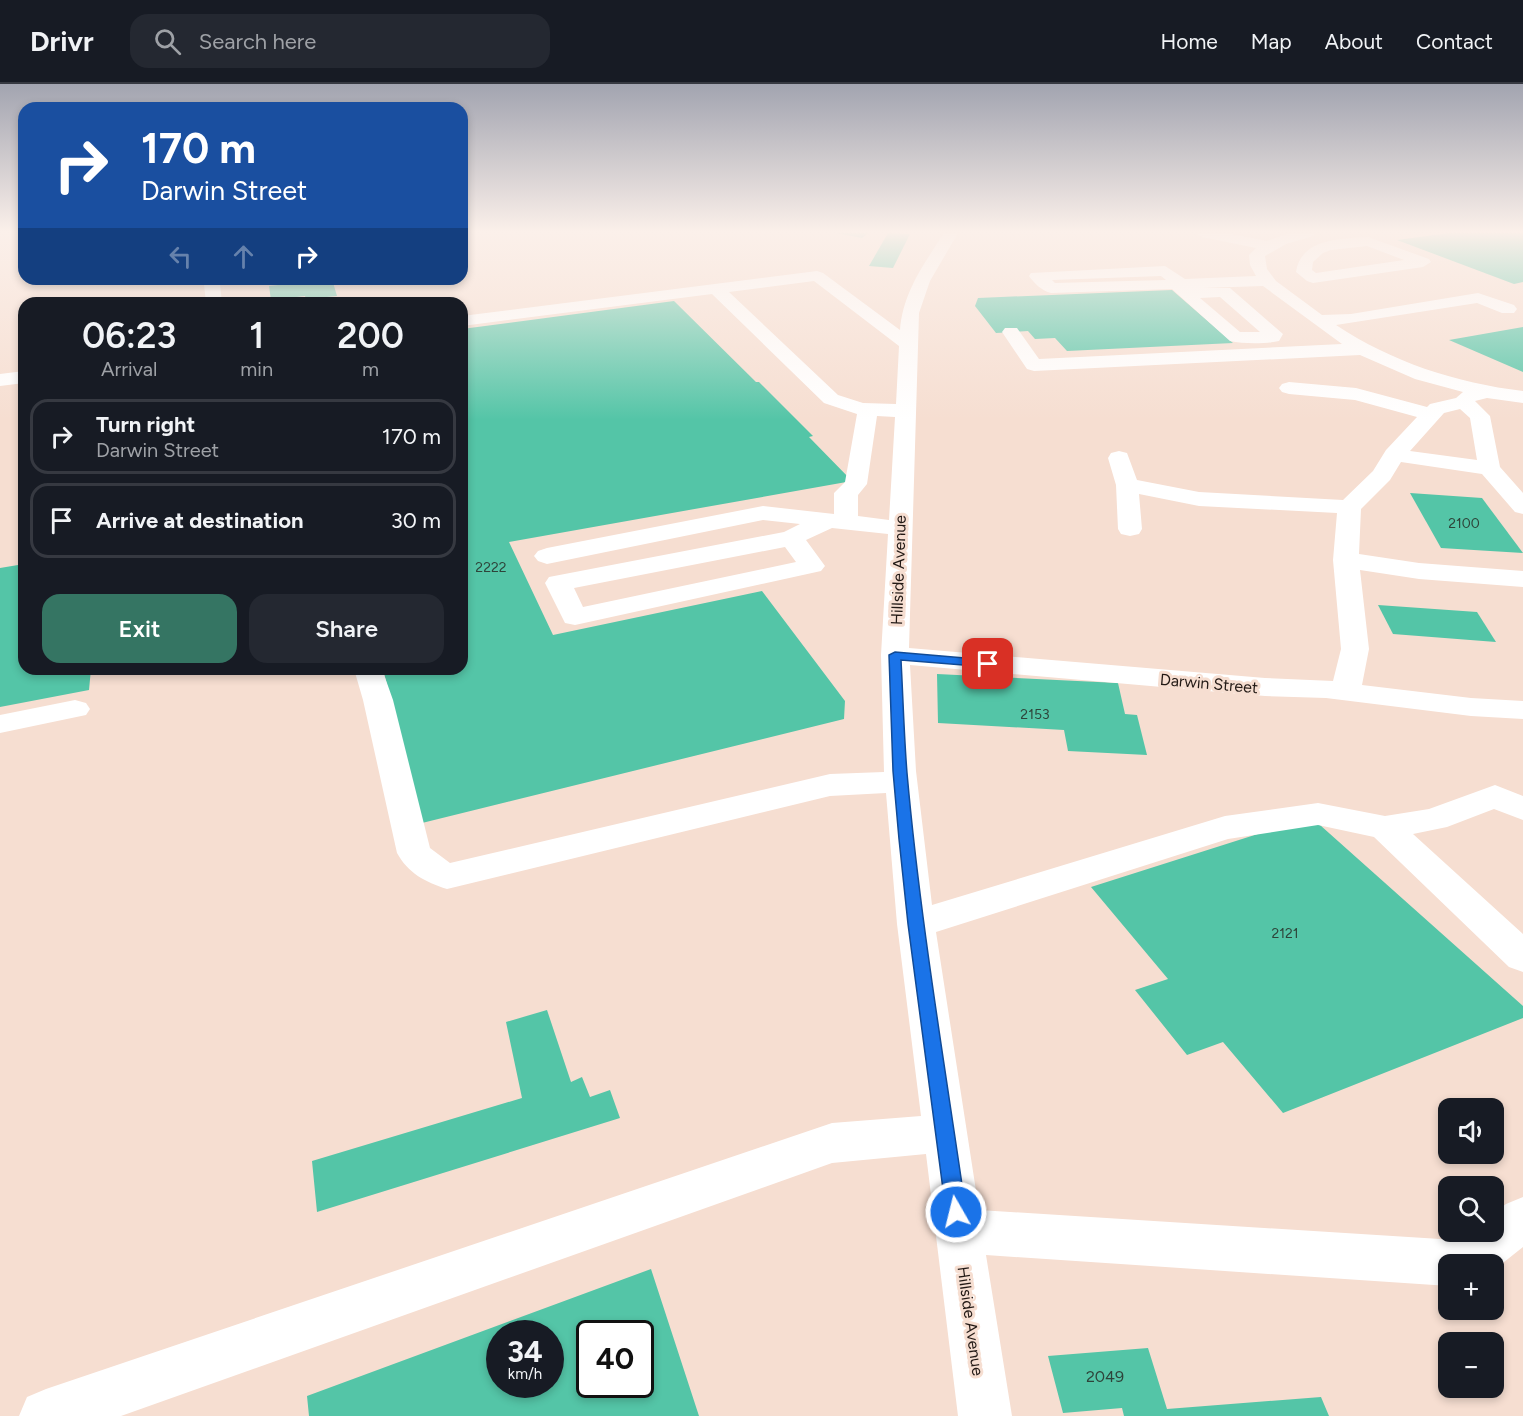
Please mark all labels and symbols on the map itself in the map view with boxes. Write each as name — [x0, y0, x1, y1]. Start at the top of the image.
street label: Hillside Avenue — [887, 514, 910, 625]
house number: 2100 — [1448, 515, 1480, 532]
house number: 2222 — [475, 559, 507, 576]
pin — [962, 638, 1013, 689]
street label: Darwin Street — [1159, 670, 1259, 697]
house number: 2153 — [1020, 706, 1050, 723]
house number: 2121 — [1271, 925, 1299, 942]
position arrow — [924, 1180, 988, 1244]
street label: Hillside Avenue — [953, 1265, 988, 1377]
speed limit sign: 40 — [576, 1320, 654, 1398]
house number: 2049 — [1086, 1367, 1124, 1386]

